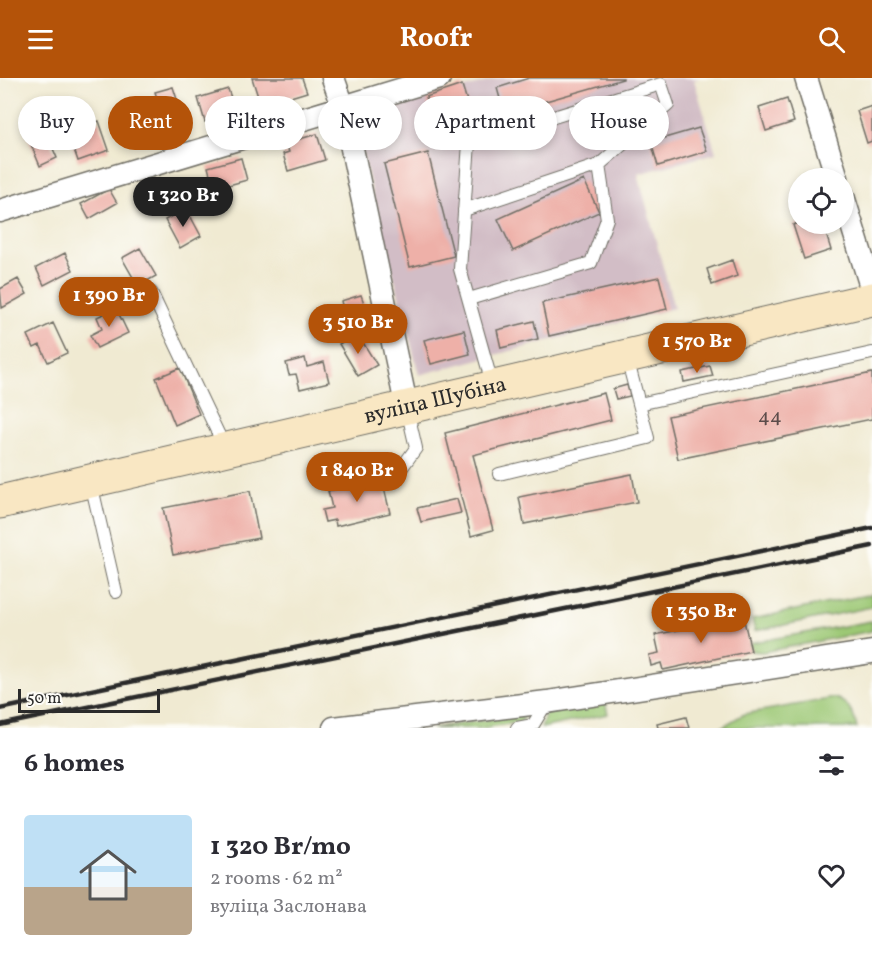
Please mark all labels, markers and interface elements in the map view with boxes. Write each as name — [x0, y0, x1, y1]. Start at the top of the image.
text: Roofr — [400, 20, 472, 58]
icon: menu — [24, 23, 57, 56]
icon: search — [815, 23, 848, 56]
chip: Buy — [18, 96, 96, 150]
chip: Rent — [108, 96, 193, 150]
chip: Filters — [205, 96, 306, 150]
chip: New — [318, 96, 402, 150]
chip: Apartment — [414, 96, 557, 150]
chip: House — [569, 96, 669, 150]
map controls — [788, 168, 854, 234]
button: locate — [788, 168, 854, 234]
pin: 1 320 Br — [121, 177, 245, 228]
text: 1 320 Br — [147, 182, 219, 210]
pin: 1 390 Br — [47, 277, 171, 328]
text: 1 390 Br — [73, 282, 145, 310]
pin: 3 510 Br — [296, 304, 420, 355]
text: 3 510 Br — [322, 309, 394, 337]
pin: 1 570 Br — [635, 323, 759, 374]
text: 1 570 Br — [662, 328, 732, 356]
street label: вуліца Шубіна — [361, 369, 510, 432]
house number: 44 — [758, 403, 782, 431]
pin: 1 840 Br — [295, 452, 419, 503]
text: 1 840 Br — [320, 457, 394, 485]
pin: 1 350 Br — [639, 593, 763, 644]
text: 1 350 Br — [666, 598, 736, 626]
scale bar — [18, 686, 160, 714]
text: 50 m — [27, 688, 61, 710]
text: 6 homes — [24, 746, 125, 782]
icon: filters — [815, 748, 848, 781]
text: 1 320 Br/mo — [210, 829, 351, 865]
icon: home — [72, 839, 144, 911]
icon: heart — [815, 859, 848, 892]
text: 2 rooms · 62 m² — [210, 865, 343, 893]
text: вуліца Заслонава — [210, 893, 367, 921]

